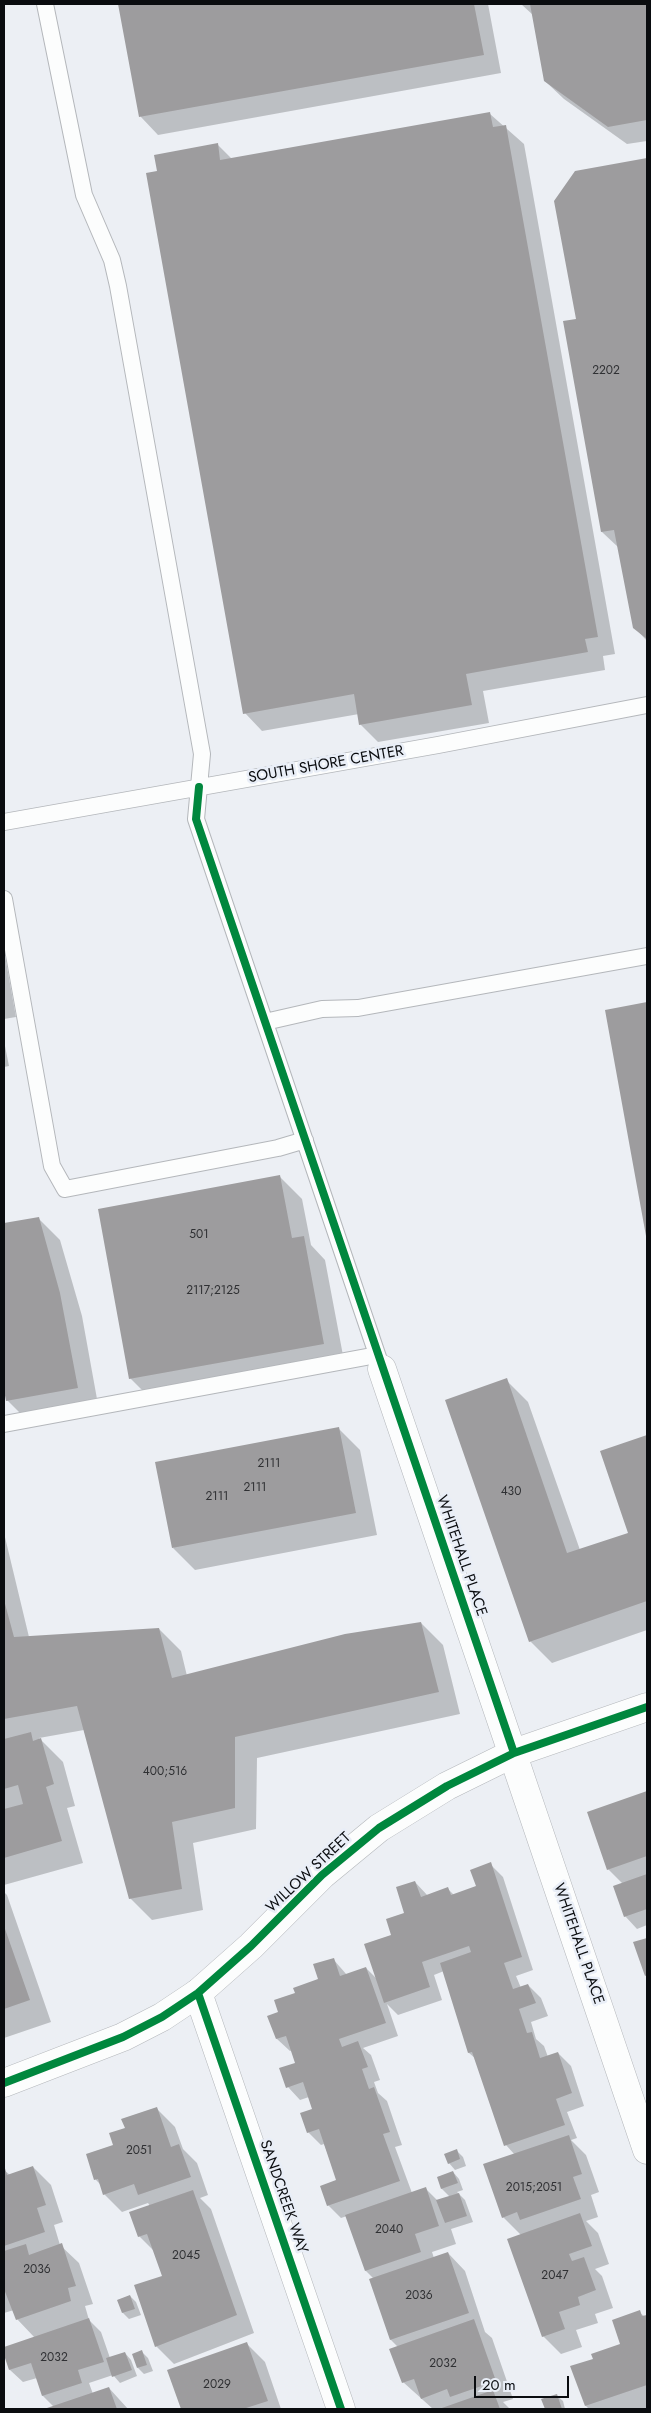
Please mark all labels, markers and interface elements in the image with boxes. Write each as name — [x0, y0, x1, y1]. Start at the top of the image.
house number: 2202 — [592, 364, 620, 378]
street label: SOUTH SHORE CENTER — [247, 742, 405, 788]
house number: 501 — [189, 1228, 209, 1242]
house number: 2117;2125 — [186, 1284, 240, 1298]
house number: 2111 — [257, 1457, 281, 1471]
house number: 2111 — [243, 1481, 267, 1495]
house number: 430 — [501, 1485, 521, 1499]
house number: 2111 — [205, 1490, 229, 1504]
street label: WHITEHALL PLACE — [432, 1493, 490, 1619]
house number: 400;516 — [143, 1765, 187, 1779]
street label: WILLOW STREET — [263, 1829, 355, 1917]
street label: WHITEHALL PLACE — [549, 1881, 607, 2007]
street label: SANDCREEK WAY — [255, 2138, 311, 2256]
house number: 2051 — [126, 2144, 152, 2158]
house number: 2015;2051 — [506, 2181, 562, 2195]
house number: 2040 — [375, 2223, 403, 2237]
house number: 2045 — [172, 2249, 200, 2263]
house number: 2036 — [23, 2263, 51, 2277]
house number: 2047 — [541, 2269, 569, 2283]
house number: 2036 — [405, 2289, 433, 2303]
house number: 2032 — [40, 2351, 68, 2365]
house number: 2032 — [429, 2357, 457, 2371]
scale bar — [476, 2366, 571, 2398]
text: 20 m — [482, 2374, 516, 2396]
house number: 2029 — [203, 2378, 231, 2392]

